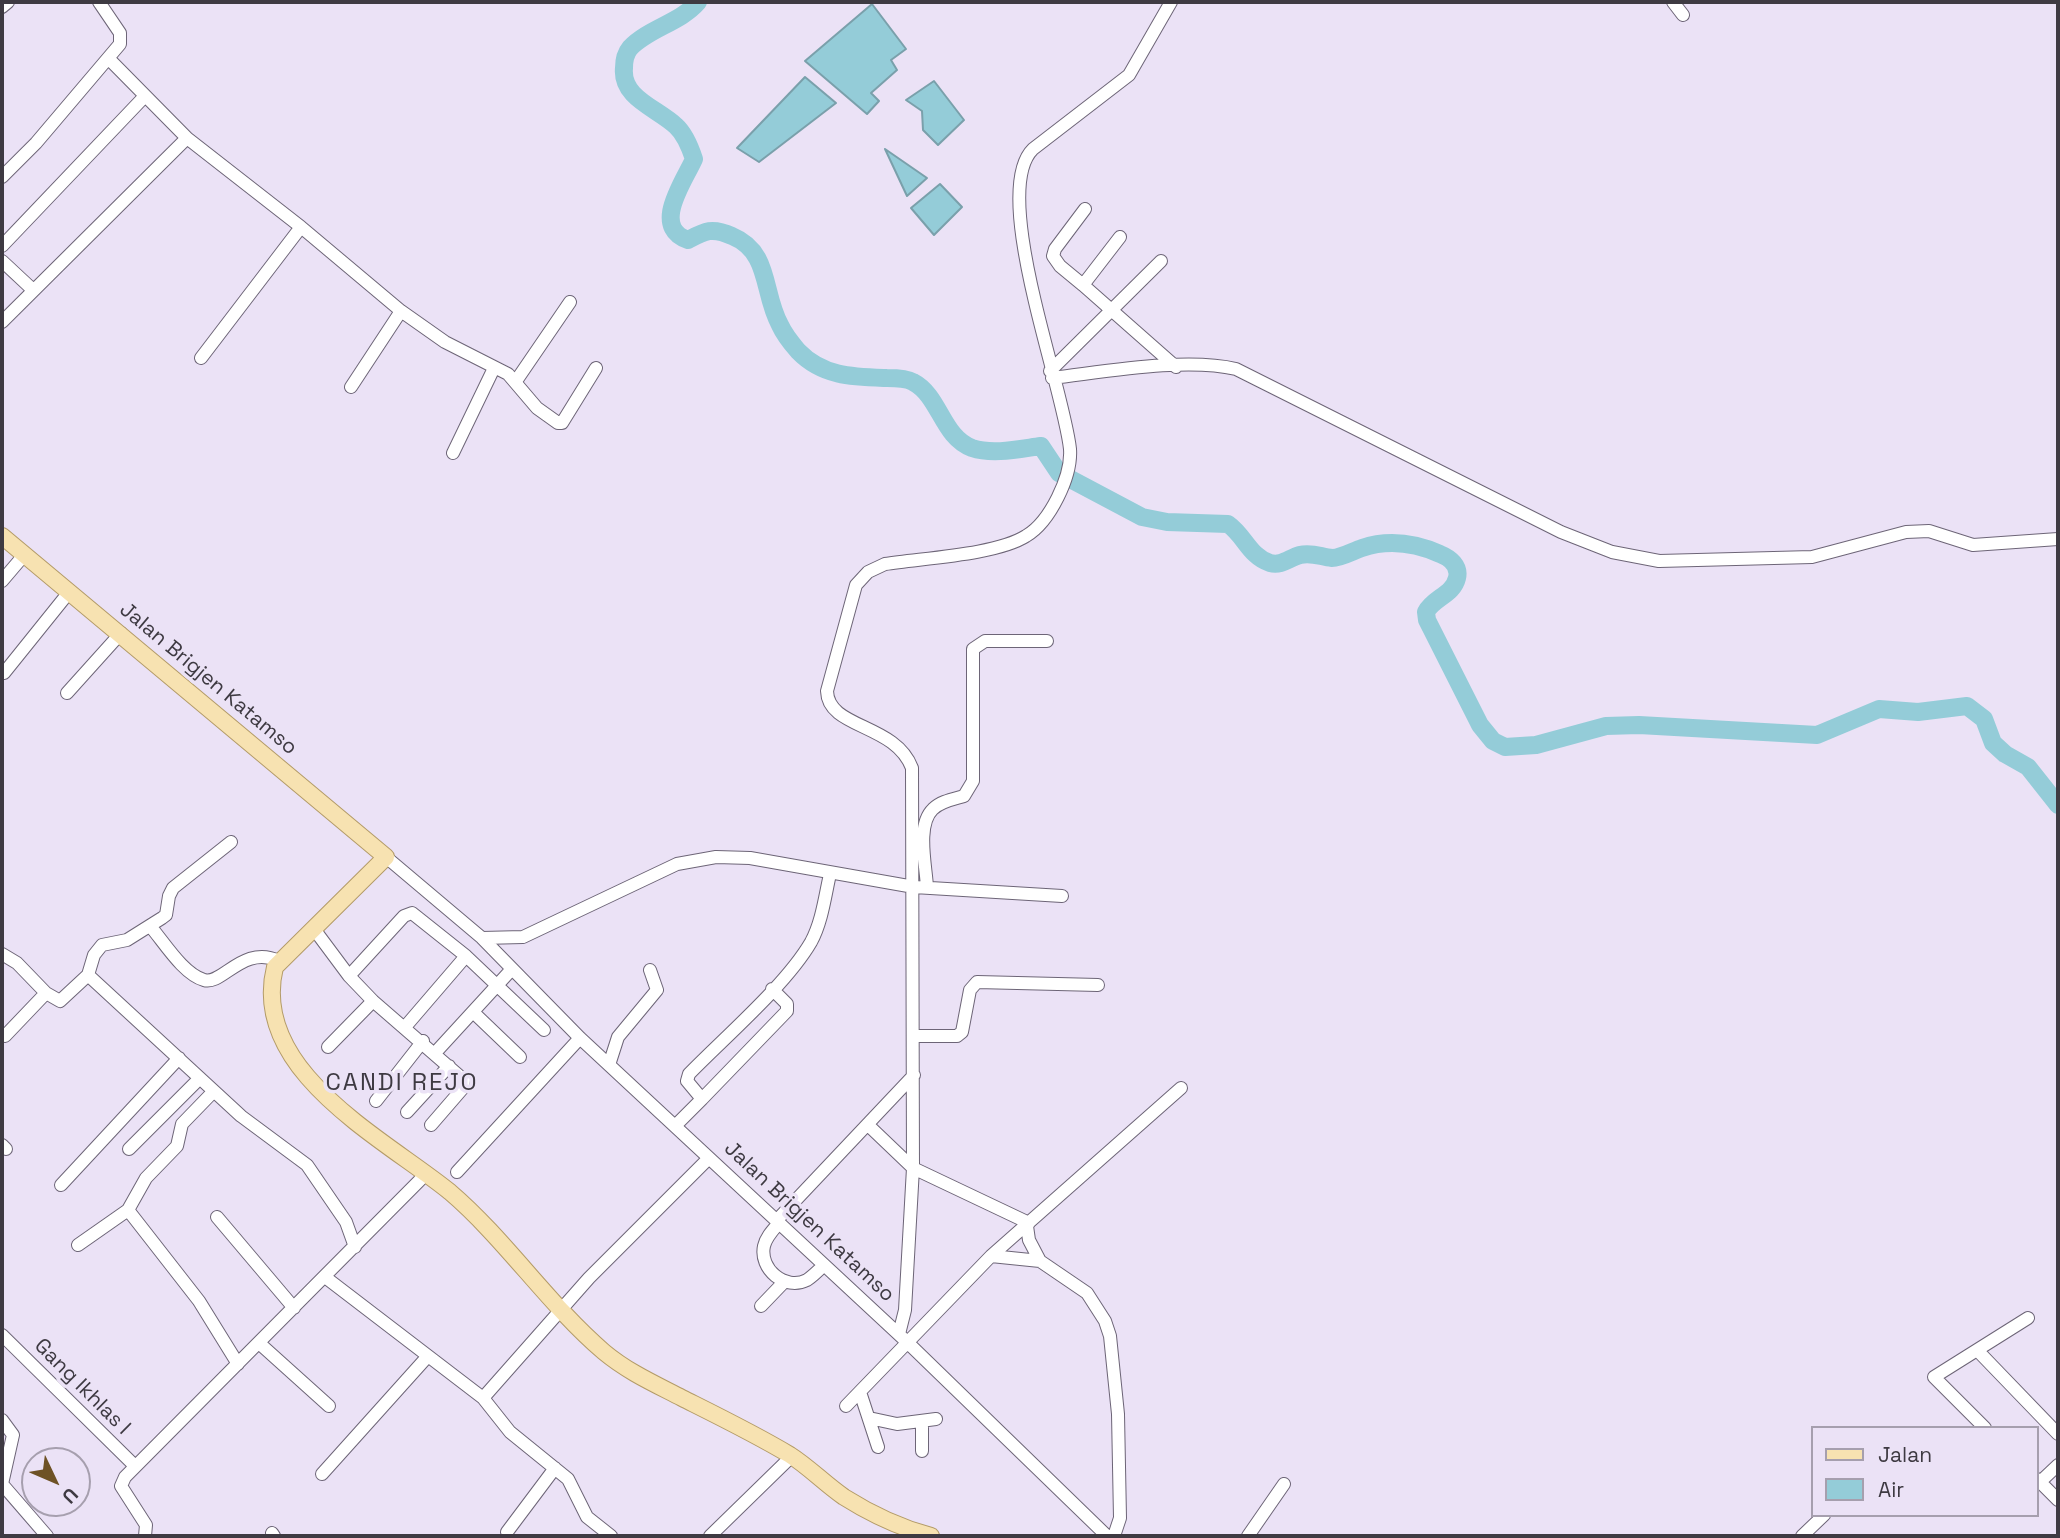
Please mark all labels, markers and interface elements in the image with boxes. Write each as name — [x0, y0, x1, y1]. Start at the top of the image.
street label: Jalan Brigjen Katamso — [114, 597, 302, 761]
district label: CANDI REJO — [327, 1069, 477, 1097]
street label: Jalan Brigjen Katamso — [719, 1136, 899, 1308]
street label: Gang Ikhlas I — [29, 1334, 135, 1440]
legend — [1812, 1426, 2039, 1517]
text: Jalan — [1878, 1441, 1932, 1468]
north arrow — [21, 1447, 91, 1517]
text: Air — [1878, 1476, 1904, 1503]
text: U — [57, 1482, 83, 1509]

